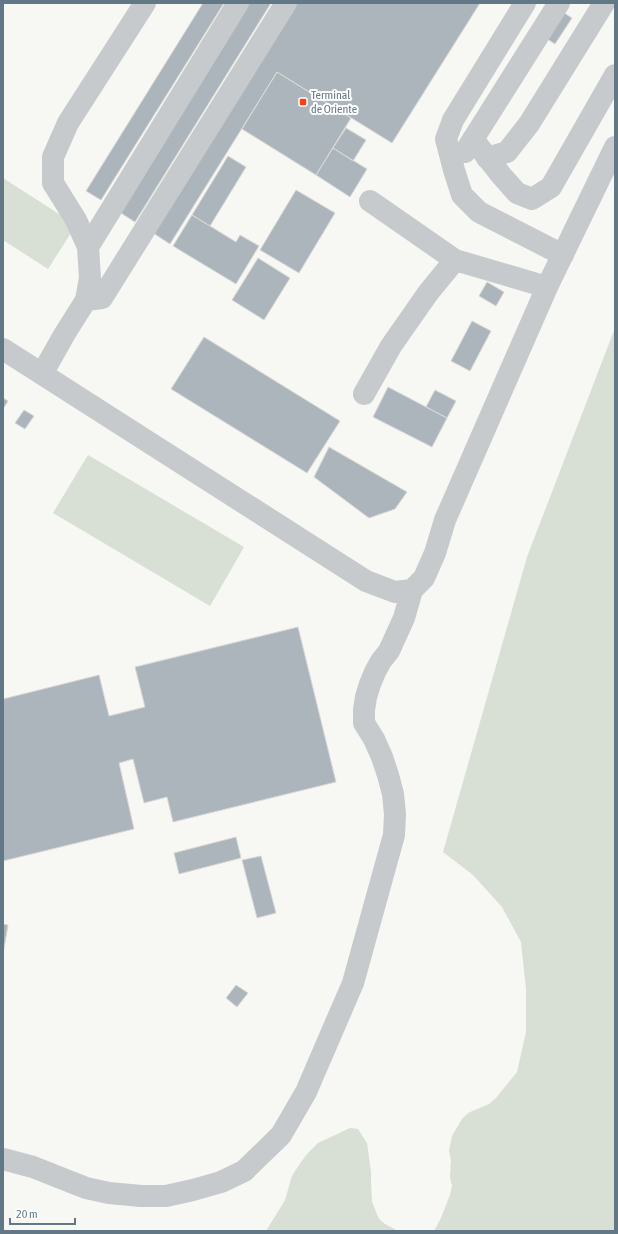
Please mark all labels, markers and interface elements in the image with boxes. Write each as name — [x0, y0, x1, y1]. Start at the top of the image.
place label: Terminal de Oriente — [311, 88, 357, 116]
marker: Terminal de Oriente — [298, 97, 308, 107]
scale bar — [10, 1200, 75, 1226]
text: 20 m — [16, 1207, 38, 1221]

